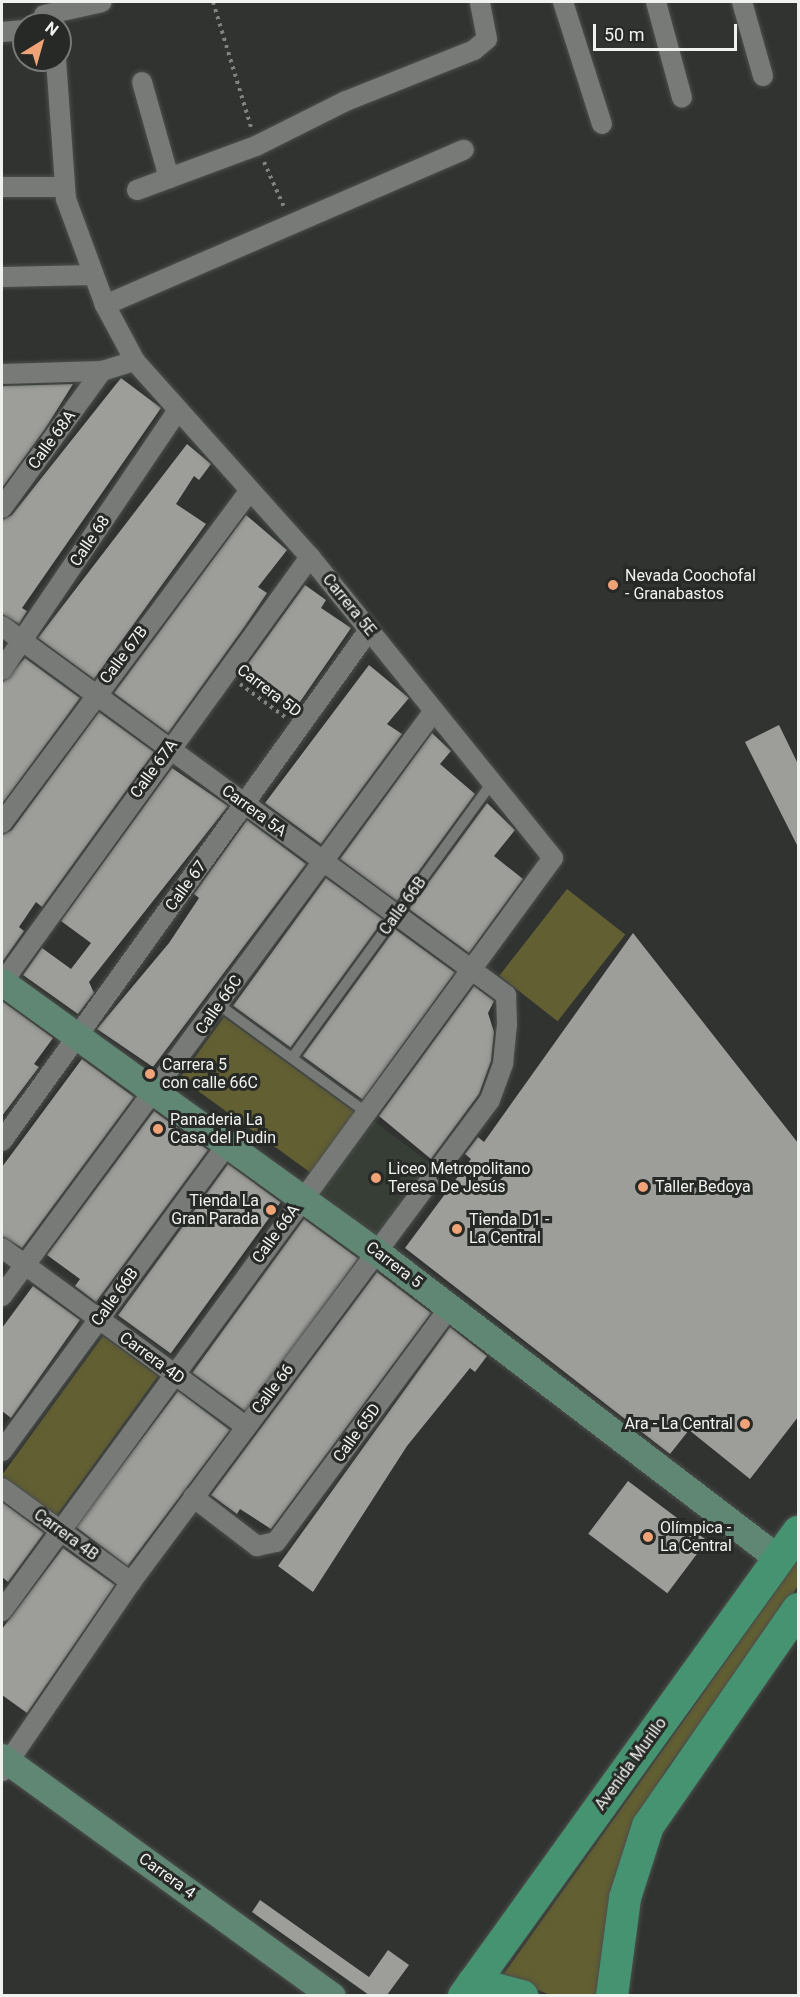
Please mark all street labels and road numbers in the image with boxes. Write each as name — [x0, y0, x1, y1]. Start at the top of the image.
street label: Calle 68A — [24, 407, 80, 473]
street label: Calle 68 — [66, 512, 114, 570]
street label: Carrera 5E — [318, 570, 380, 640]
street label: Calle 67B — [96, 622, 152, 688]
street label: Carrera 5D — [233, 661, 305, 721]
street label: Calle 67A — [126, 736, 182, 802]
street label: Carrera 5A — [218, 781, 290, 841]
street label: Calle 67 — [161, 857, 211, 915]
street label: Calle 66B — [375, 873, 431, 939]
street label: Calle 66C — [192, 972, 246, 1038]
street label: Calle 66A — [248, 1201, 304, 1267]
street label: Carrera 5 — [362, 1238, 426, 1292]
street label: Calle 66B — [87, 1264, 143, 1330]
street label: Carrera 4D — [116, 1328, 188, 1388]
street label: Calle 66 — [248, 1360, 298, 1418]
street label: Calle 65D — [329, 1400, 385, 1466]
street label: Carrera 4B — [30, 1505, 102, 1565]
street label: Avenida Murillo — [591, 1714, 671, 1814]
street label: Carrera 4 — [135, 1849, 199, 1903]

